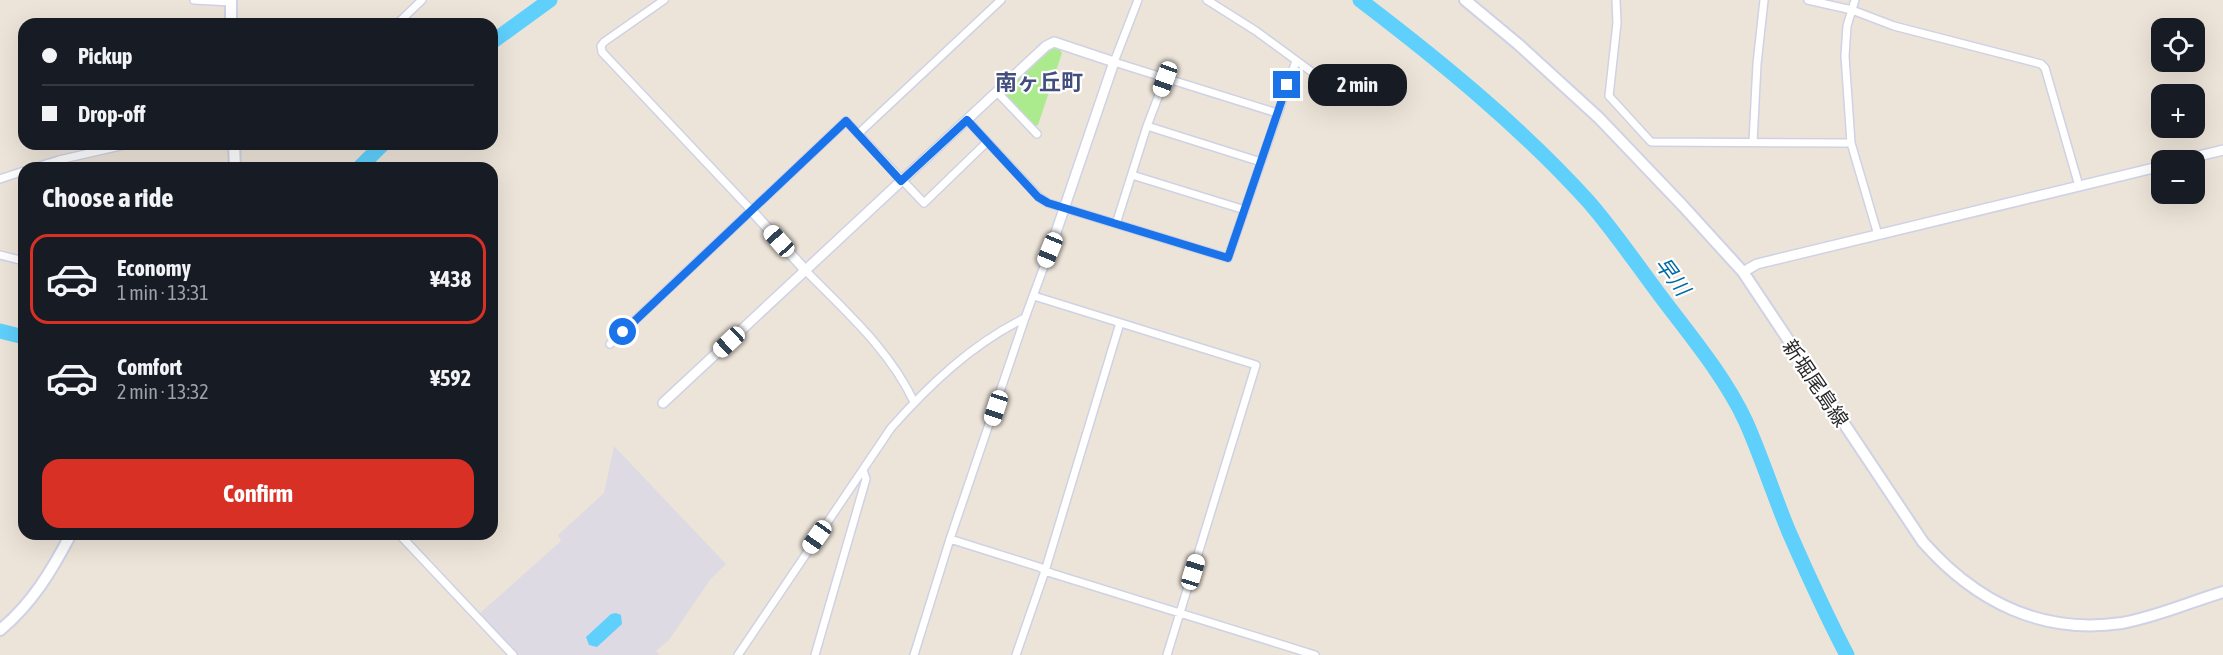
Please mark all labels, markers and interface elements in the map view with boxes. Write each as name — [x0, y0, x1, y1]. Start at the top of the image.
map controls — [2151, 18, 2205, 204]
button: locate — [2151, 18, 2205, 72]
text: Pickup — [78, 43, 133, 69]
car — [1150, 59, 1180, 99]
callout: 2 min — [1308, 64, 1407, 106]
district label: 南ヶ丘町 — [995, 69, 1083, 95]
route end — [1273, 71, 1300, 98]
text: 2 min — [1337, 73, 1378, 96]
button: + — [2151, 84, 2205, 138]
text: Drop-off — [78, 101, 145, 127]
button: − — [2151, 150, 2205, 204]
text: Choose a ride — [42, 182, 174, 213]
car — [760, 222, 798, 260]
car — [1035, 230, 1065, 270]
icon: car — [45, 252, 99, 306]
water label: 早川 — [1651, 252, 1696, 302]
text: Economy — [117, 255, 191, 281]
text: ¥438 — [430, 266, 471, 292]
text: 1 min · 13:31 — [117, 281, 209, 304]
route start — [609, 318, 636, 345]
car — [710, 323, 748, 361]
street label: 新堀尾島線 — [1779, 335, 1853, 431]
icon: car — [45, 351, 99, 405]
text: Comfort — [117, 354, 182, 380]
text: ¥592 — [430, 365, 471, 391]
text: 2 min · 13:32 — [117, 380, 209, 403]
car — [982, 388, 1010, 428]
button: Confirm — [42, 459, 474, 528]
car — [799, 517, 835, 557]
car — [1179, 552, 1207, 592]

